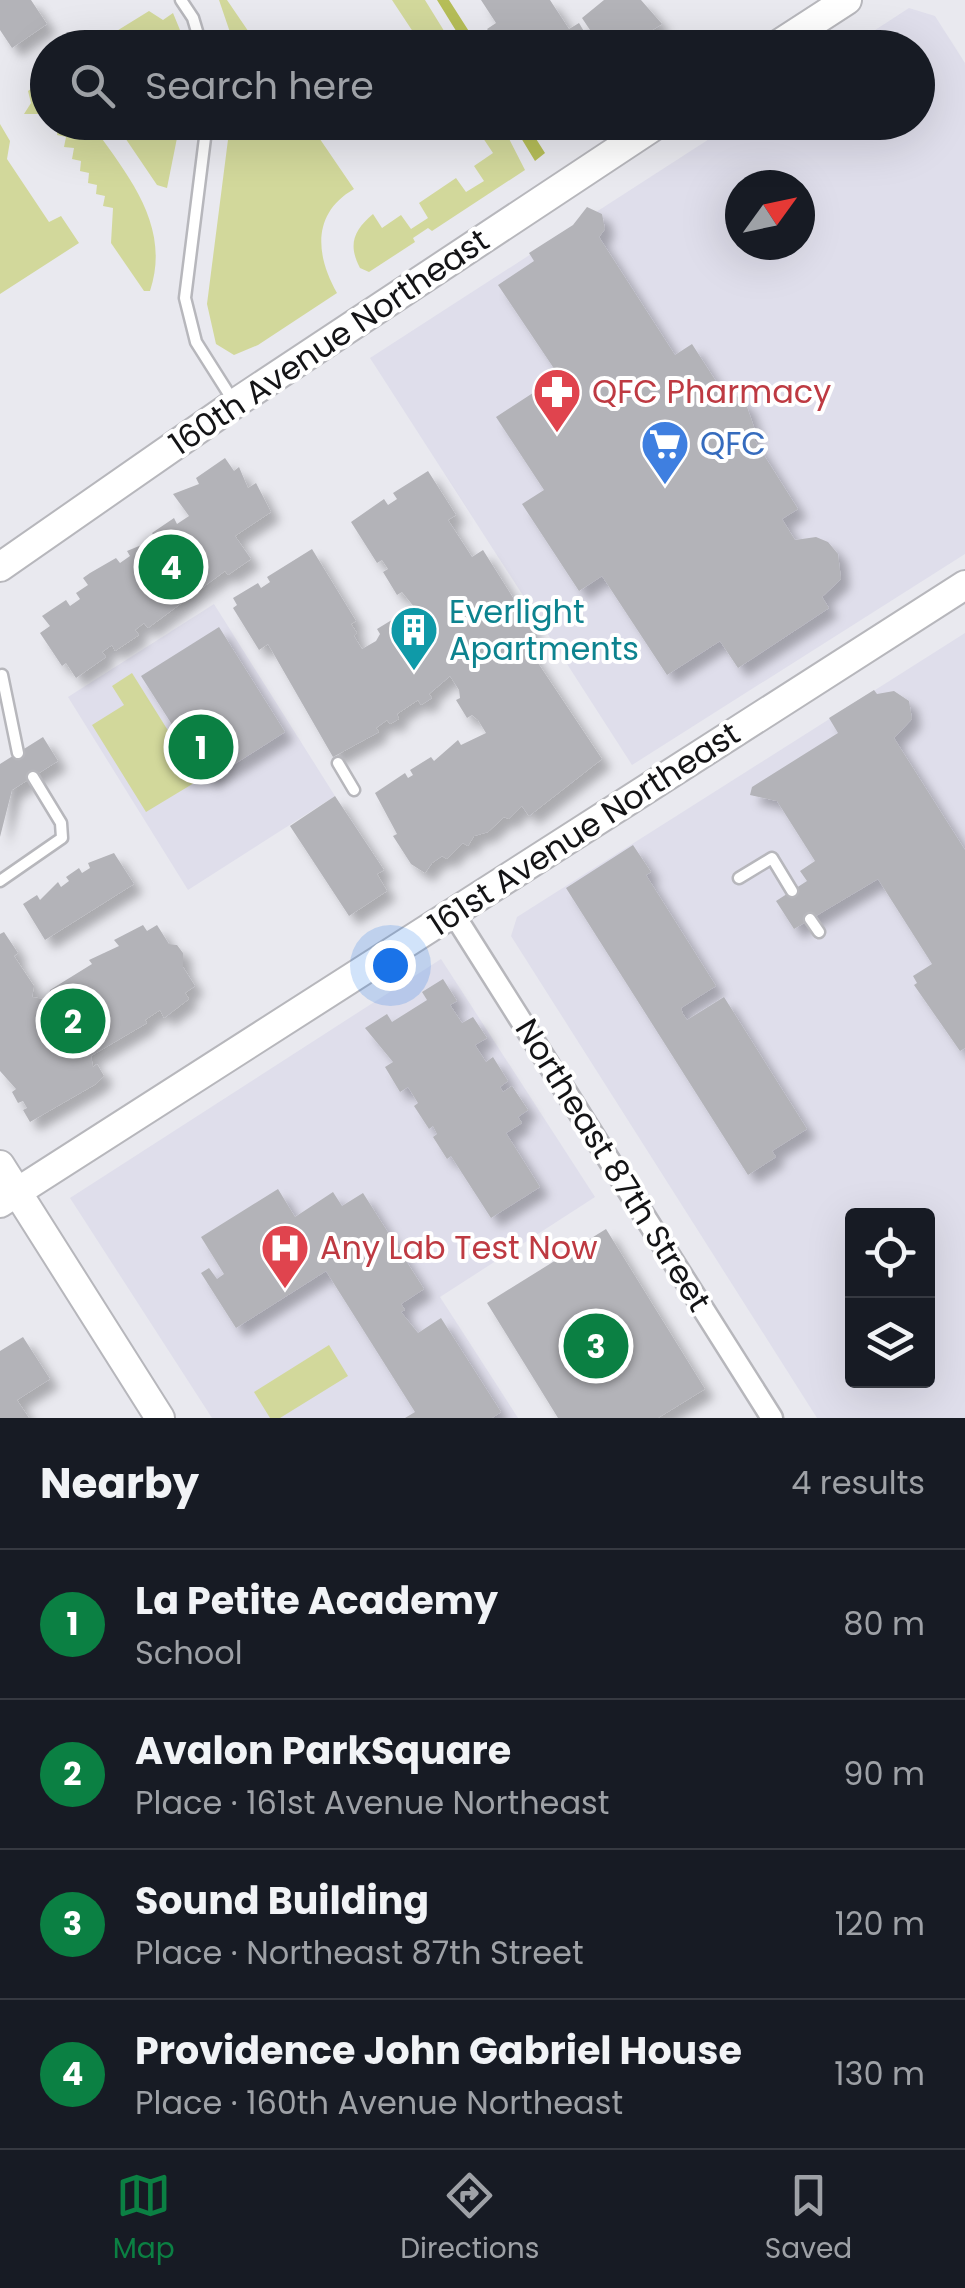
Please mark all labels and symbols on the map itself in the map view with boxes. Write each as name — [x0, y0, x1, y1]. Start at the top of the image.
north arrow — [725, 170, 815, 260]
street label: 160th Avenue Northeast — [160, 218, 498, 466]
pharmacy icon: QFC Pharmacy — [531, 366, 583, 434]
place label: QFC Pharmacy — [592, 369, 831, 414]
supermarket icon: QFC — [639, 418, 691, 486]
place label: QFC — [700, 421, 766, 466]
pin: 4 — [138, 530, 204, 604]
place label: Everlight Apartments — [449, 589, 639, 671]
building icon: Everlight Apartments — [388, 604, 440, 672]
pin: 1 — [168, 710, 234, 784]
street label: 161st Avenue Northeast — [419, 711, 748, 946]
your location — [365, 940, 416, 991]
pin: 2 — [40, 984, 106, 1058]
street label: Northeast 87th Street — [505, 1010, 722, 1320]
hospital icon: Any Lab Test Now — [259, 1222, 311, 1290]
place label: Any Lab Test Now — [320, 1225, 598, 1270]
pin: 3 — [564, 1308, 628, 1384]

